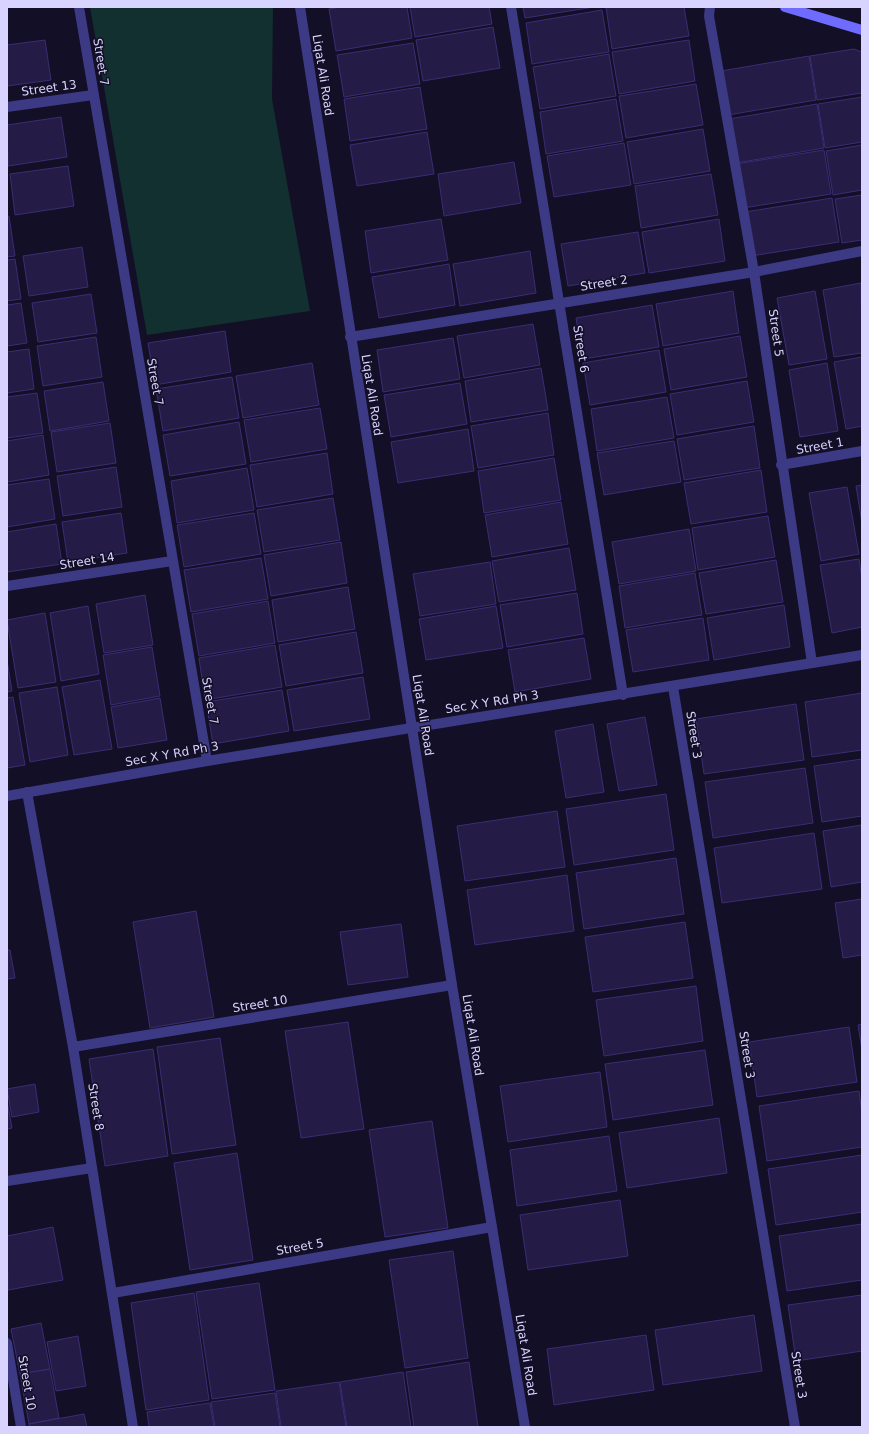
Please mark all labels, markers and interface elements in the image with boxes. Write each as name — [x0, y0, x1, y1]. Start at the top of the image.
street label: Liqat Ali Road — [310, 33, 336, 117]
street label: Street 7 — [90, 37, 112, 87]
street label: Street 13 — [21, 77, 77, 99]
street label: Street 2 — [579, 272, 629, 294]
street label: Street 5 — [766, 308, 786, 358]
street label: Street 6 — [570, 324, 592, 374]
street label: Liqat Ali Road — [359, 353, 385, 437]
street label: Street 7 — [144, 357, 166, 407]
street label: Street 1 — [795, 435, 845, 457]
street label: Street 14 — [58, 550, 116, 572]
street label: Liqat Ali Road — [410, 673, 436, 757]
street label: Street 7 — [199, 676, 221, 726]
street label: Sec X Y Rd Ph 3 — [444, 688, 540, 716]
street label: Street 3 — [683, 710, 705, 760]
street label: Sec X Y Rd Ph 3 — [124, 739, 220, 769]
street label: Street 10 — [231, 993, 289, 1015]
street label: Liqat Ali Road — [460, 993, 486, 1077]
street label: Street 3 — [736, 1030, 758, 1080]
street label: Street 8 — [85, 1082, 107, 1132]
street label: Street 5 — [275, 1236, 325, 1258]
street label: Liqat Ali Road — [513, 1313, 539, 1397]
street label: Street 3 — [788, 1350, 810, 1400]
street label: Street 10 — [15, 1354, 39, 1412]

